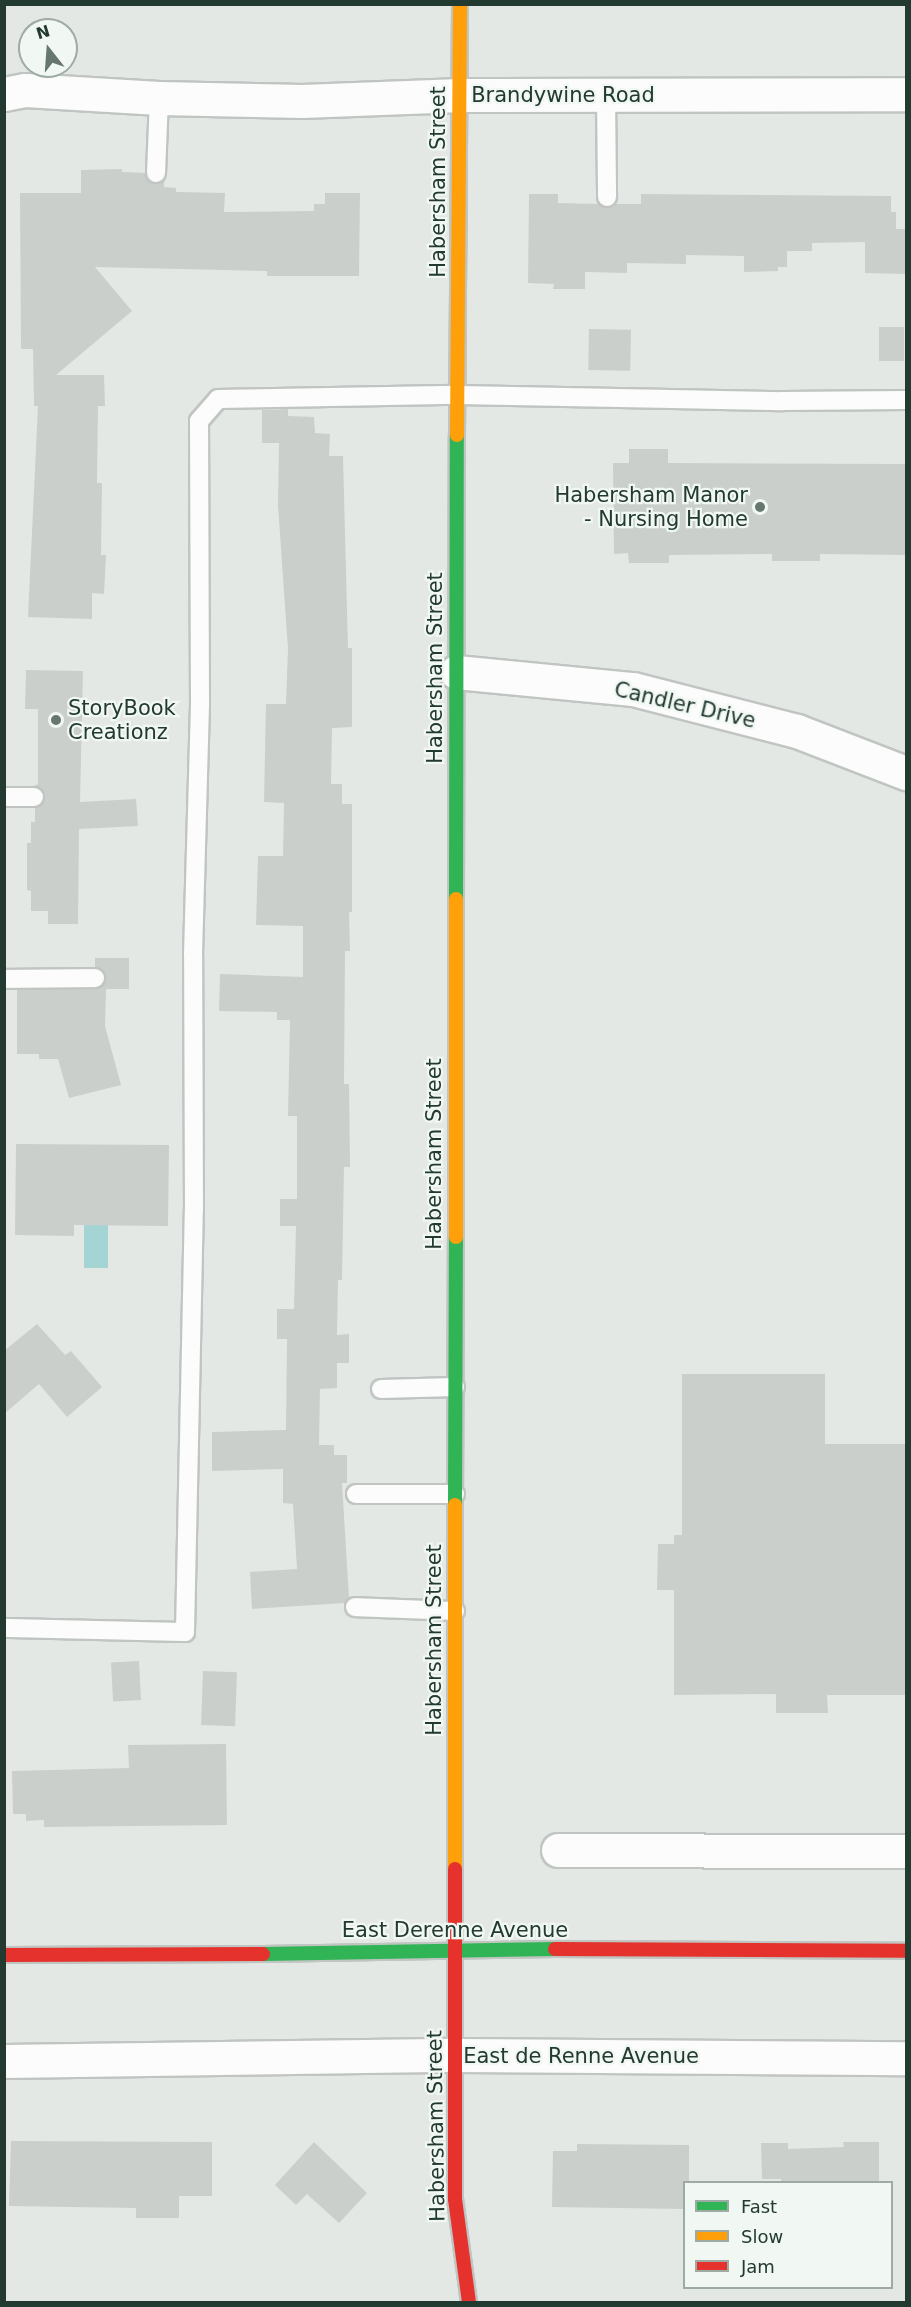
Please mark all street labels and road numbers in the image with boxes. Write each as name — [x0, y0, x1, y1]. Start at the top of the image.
street label: Brandywine Road — [471, 82, 655, 108]
street label: Habersham Street — [425, 86, 451, 278]
street label: Habersham Street — [422, 572, 448, 764]
street label: Candler Drive — [612, 677, 758, 733]
street label: Habersham Street — [421, 1058, 447, 1250]
street label: Habersham Street — [421, 1544, 447, 1736]
street label: East Derenne Avenue — [342, 1917, 568, 1943]
street label: Habersham Street — [422, 2030, 450, 2222]
street label: East de Renne Avenue — [463, 2043, 699, 2069]

